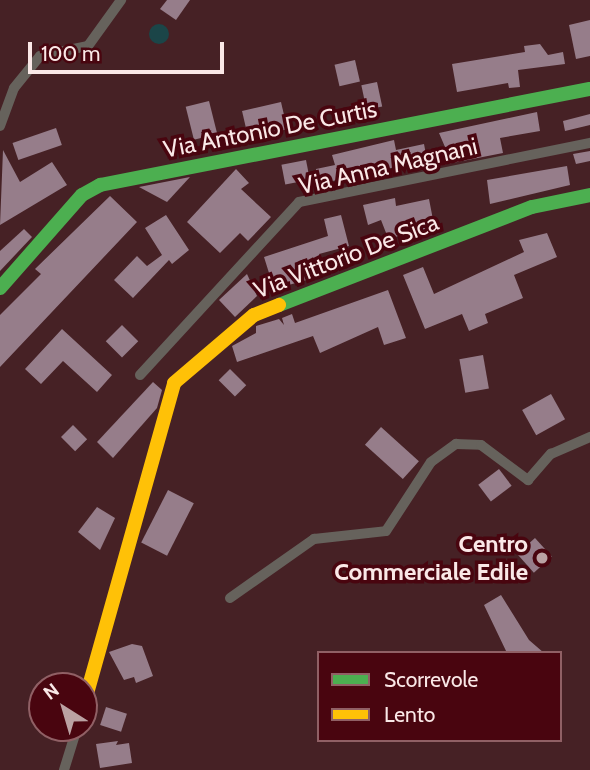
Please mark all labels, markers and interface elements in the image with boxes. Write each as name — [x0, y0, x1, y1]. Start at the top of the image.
scale bar — [32, 28, 228, 72]
text: 100 m — [41, 41, 100, 66]
street label: Via Antonio De Curtis — [161, 94, 379, 164]
street label: Via Anna Magnani — [296, 131, 480, 201]
street label: Via Vittorio De Sica — [250, 208, 442, 304]
place label: Centro Commerciale Edile — [334, 530, 528, 586]
marker: Centro Commerciale Edile — [534, 550, 550, 566]
legend — [317, 651, 562, 742]
text: Scorrevole — [384, 667, 478, 692]
north arrow — [28, 672, 98, 742]
text: N — [39, 678, 64, 705]
text: Lento — [384, 702, 435, 727]

